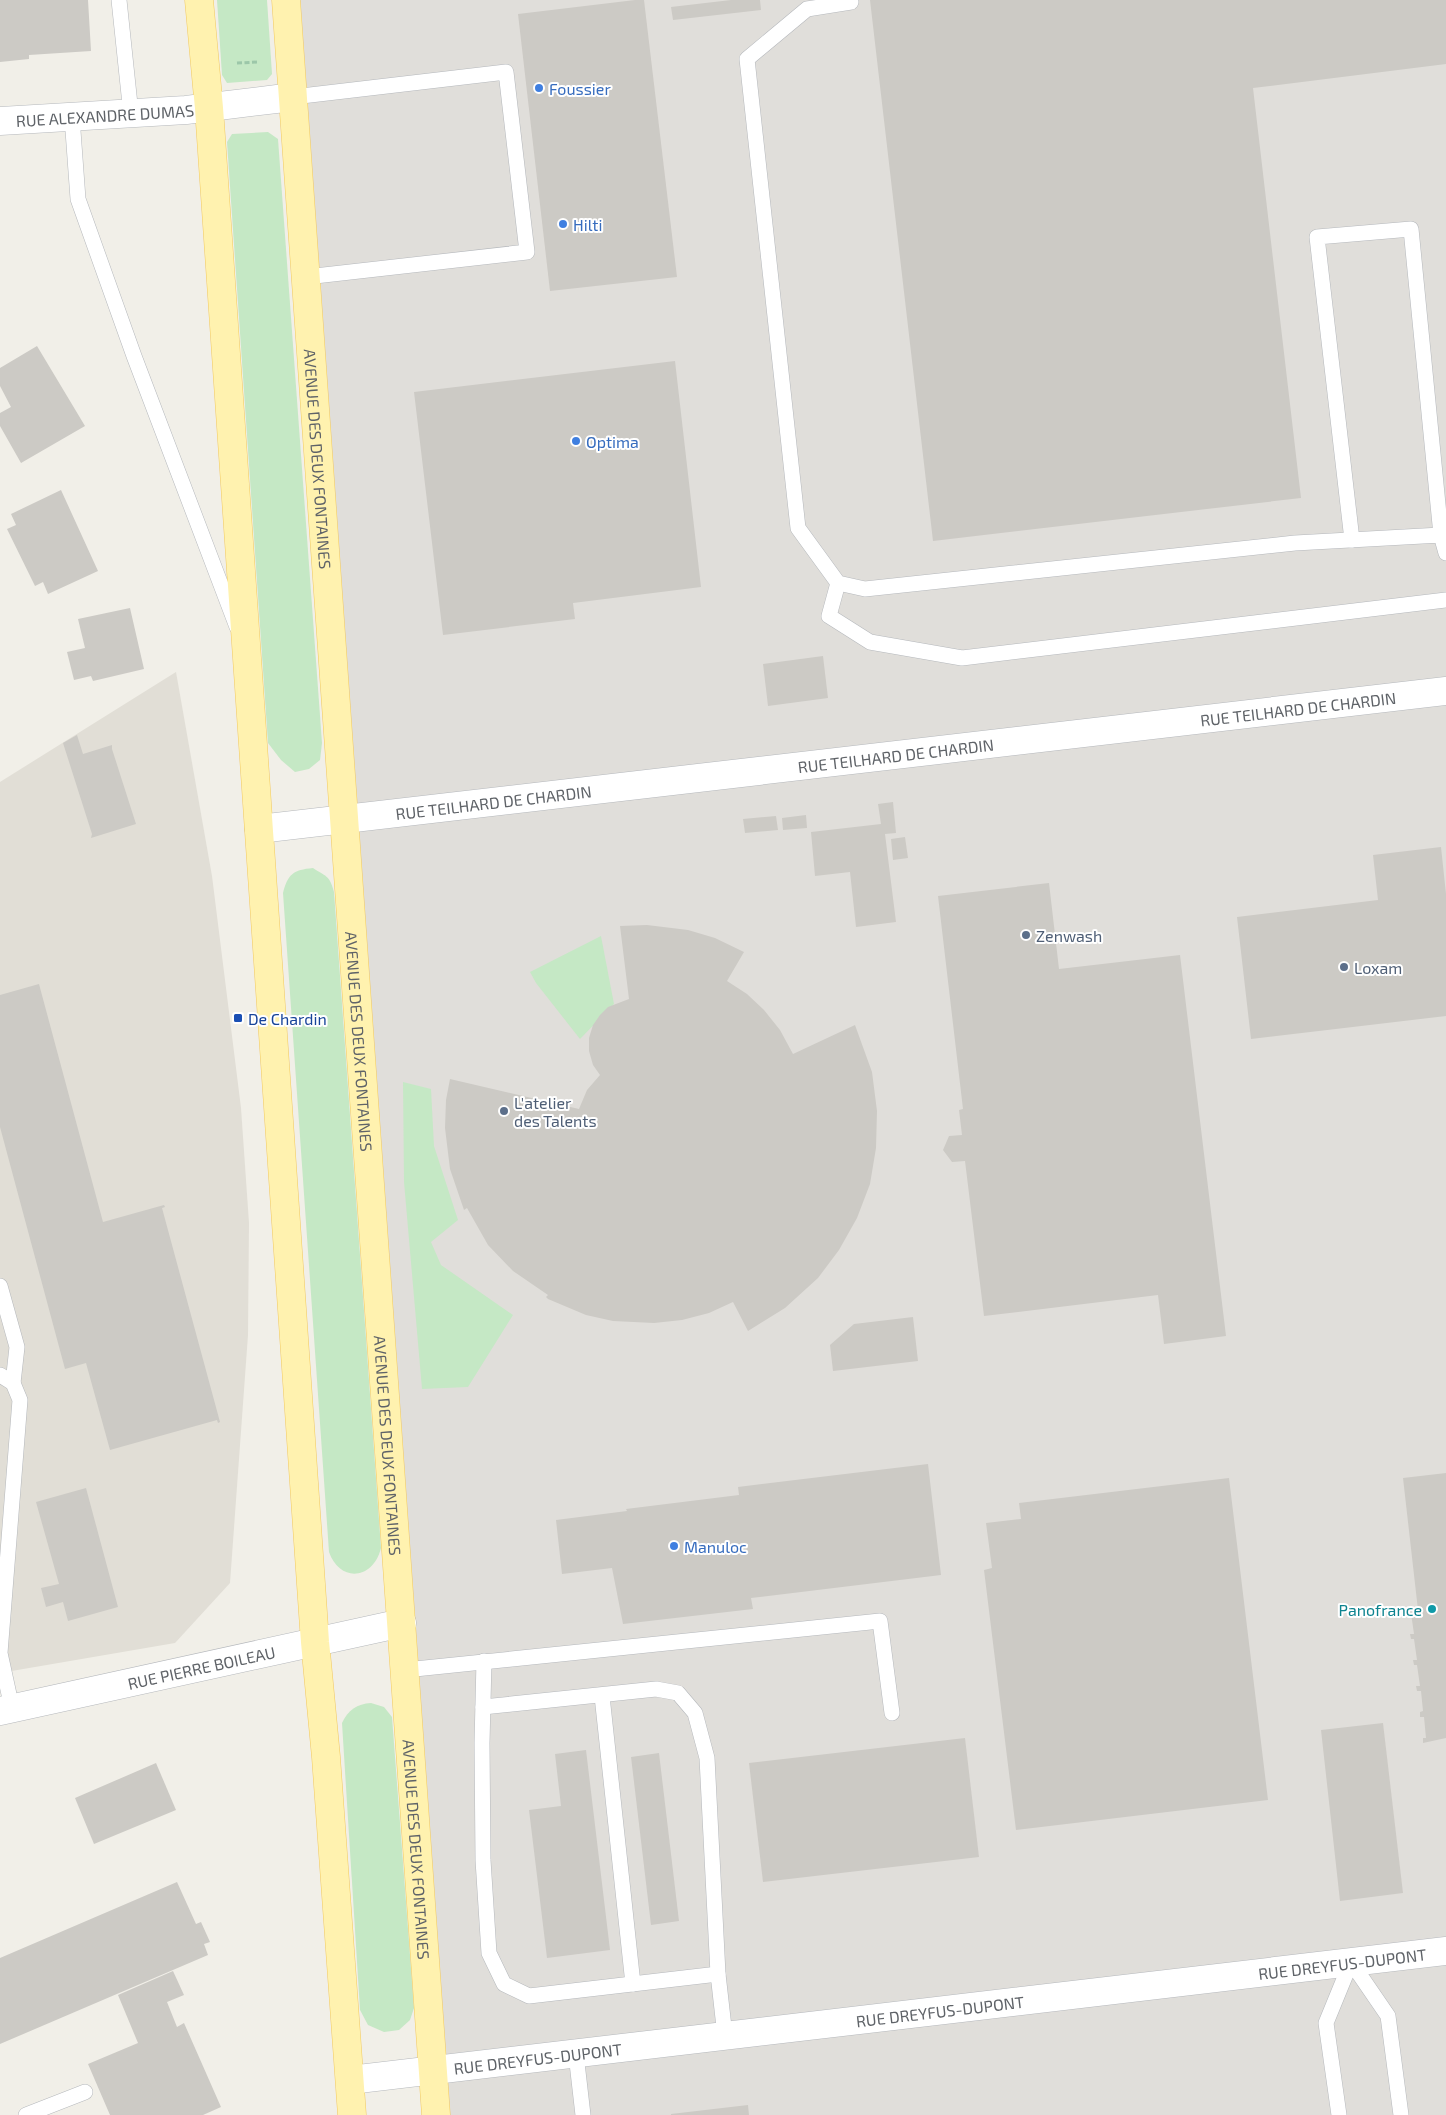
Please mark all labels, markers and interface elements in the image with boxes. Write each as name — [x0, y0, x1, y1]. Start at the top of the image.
place label: Foussier — [549, 79, 611, 98]
marker: Foussier — [533, 82, 545, 94]
street label: RUE ALEXANDRE DUMAS — [15, 100, 195, 130]
place label: Hilti — [573, 215, 602, 234]
marker: Hilti — [557, 218, 569, 230]
street label: AVENUE DES DEUX FONTAINES — [301, 348, 336, 570]
place label: Optima — [586, 432, 639, 451]
marker: Optima — [570, 435, 582, 447]
street label: RUE TEILHARD DE CHARDIN — [1199, 687, 1397, 729]
street label: RUE TEILHARD DE CHARDIN — [797, 734, 995, 776]
street label: RUE TEILHARD DE CHARDIN — [394, 781, 592, 823]
place label: Zenwash — [1036, 926, 1102, 945]
marker: Zenwash — [1020, 929, 1032, 941]
street label: AVENUE DES DEUX FONTAINES — [343, 931, 377, 1152]
place label: Loxam — [1354, 958, 1402, 977]
marker: Loxam — [1338, 961, 1350, 973]
place label: De Chardin — [248, 1009, 327, 1028]
marker: De Chardin — [232, 1012, 244, 1024]
place label: L'atelier des Talents — [514, 1093, 597, 1130]
marker: L'atelier des Talents — [498, 1105, 510, 1117]
street label: AVENUE DES DEUX FONTAINES — [371, 1335, 406, 1556]
place label: Manuloc — [684, 1537, 747, 1556]
marker: Manuloc — [668, 1540, 680, 1552]
place label: Panofrance — [1339, 1600, 1422, 1619]
marker: Panofrance — [1426, 1603, 1438, 1615]
street label: RUE PIERRE BOILEAU — [126, 1642, 277, 1692]
street label: AVENUE DES DEUX FONTAINES — [400, 1739, 434, 1960]
street label: RUE DREYFUS-DUPONT — [1257, 1944, 1427, 1983]
street label: RUE DREYFUS-DUPONT — [855, 1991, 1025, 2030]
street label: RUE DREYFUS-DUPONT — [453, 2039, 623, 2077]

